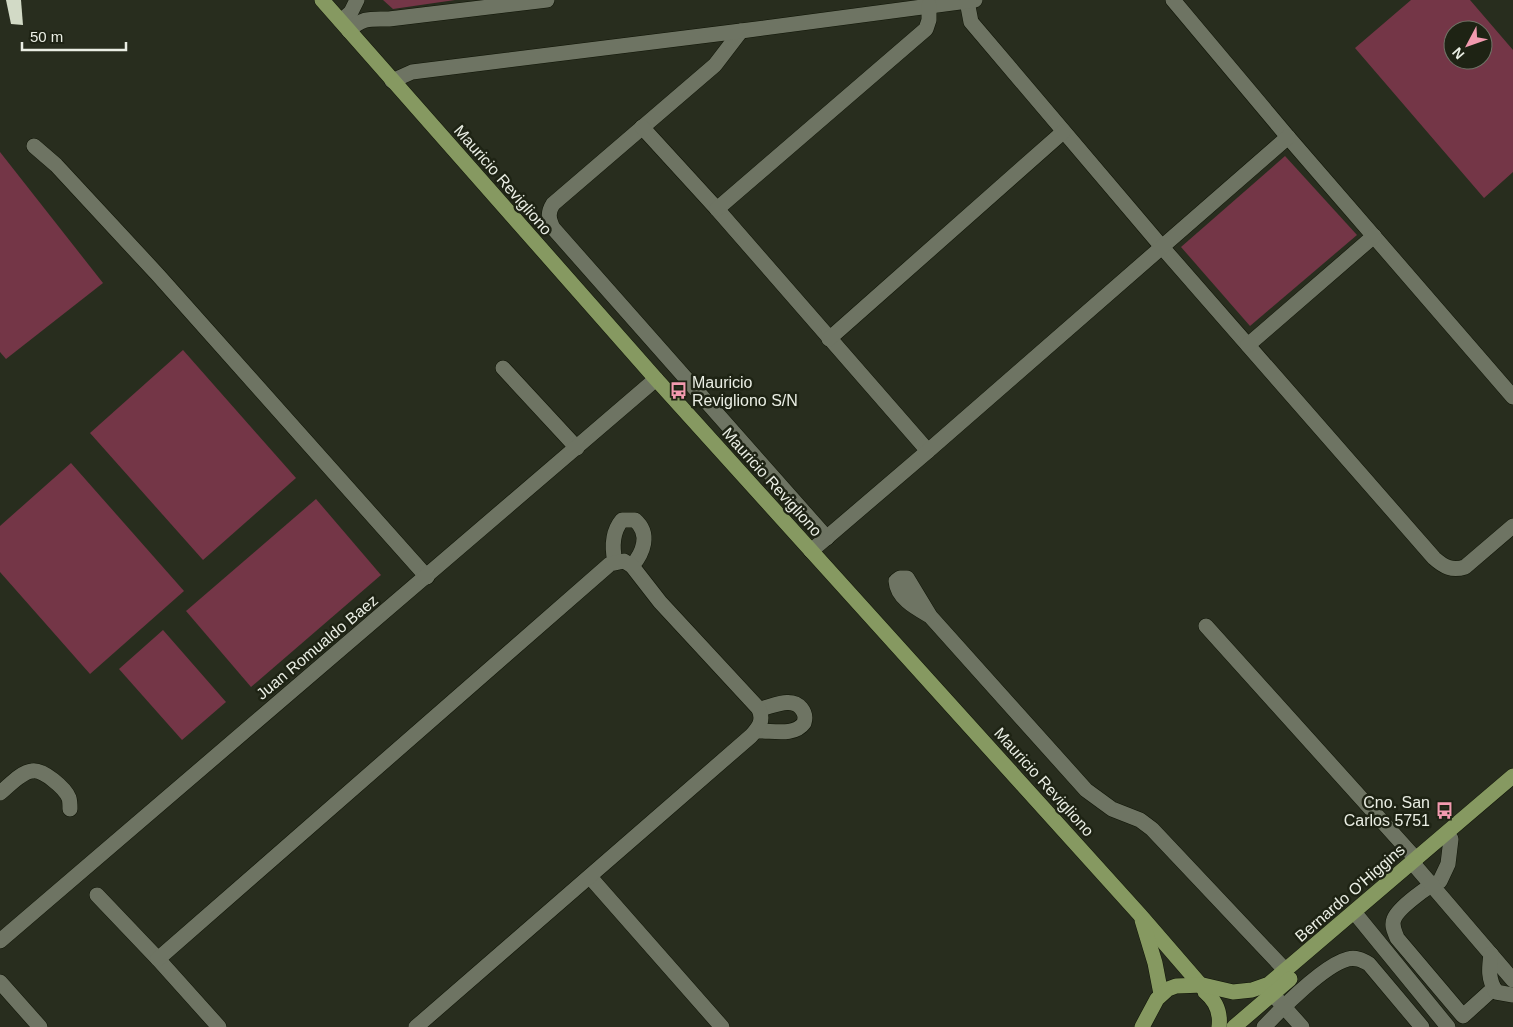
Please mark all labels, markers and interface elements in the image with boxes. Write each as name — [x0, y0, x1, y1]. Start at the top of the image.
scale bar — [22, 20, 126, 52]
north arrow — [1443, 20, 1493, 70]
text: 50 m — [30, 28, 63, 45]
text: N — [1449, 44, 1468, 63]
street label: Mauricio Revigliono — [451, 122, 555, 238]
place label: Mauricio Revigliono S/N — [692, 374, 798, 409]
bus stop icon: Mauricio Revigliono S/N — [668, 381, 688, 401]
street label: Mauricio Revigliono — [719, 424, 825, 540]
street label: Juan Romualdo Baez — [253, 591, 381, 703]
street label: Mauricio Revigliono — [991, 724, 1097, 840]
place label: Cno. San Carlos 5751 — [1344, 794, 1430, 829]
bus stop icon: Cno. San Carlos 5751 — [1434, 801, 1454, 821]
street label: Bernardo O'Higgins — [1292, 841, 1408, 945]

